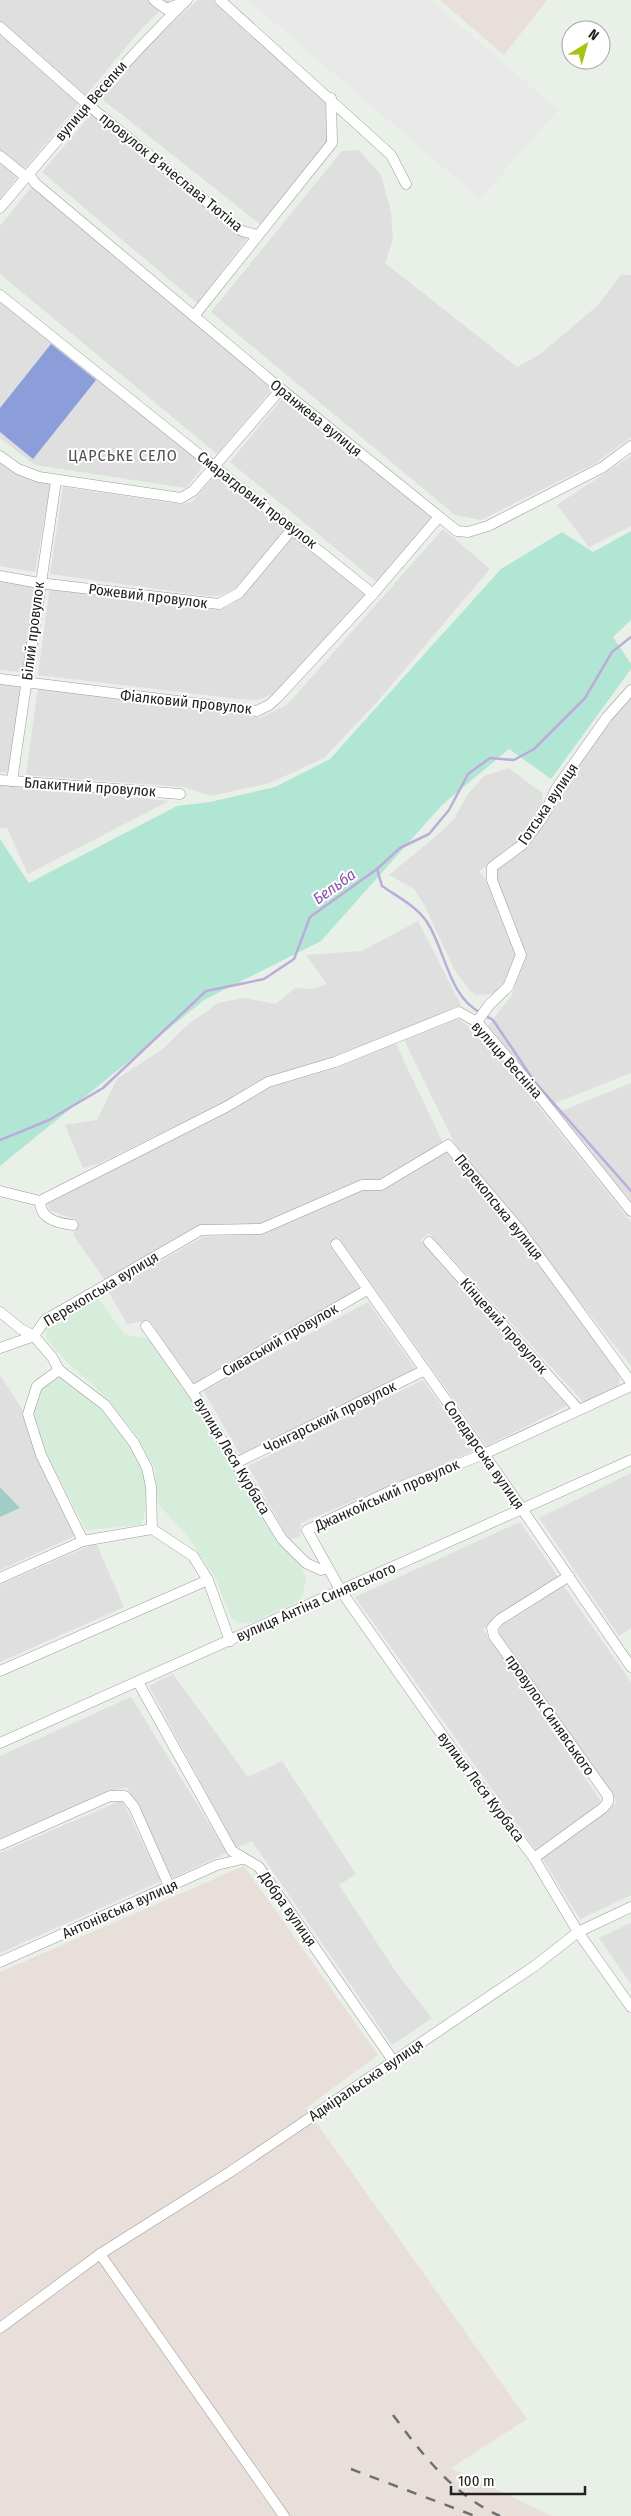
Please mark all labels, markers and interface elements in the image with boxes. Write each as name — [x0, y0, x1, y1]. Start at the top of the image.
north arrow — [561, 20, 611, 70]
text: N — [585, 26, 602, 44]
street label: вулиця Веселки — [51, 57, 131, 145]
street label: провулок Вʼячеслава Тютіна — [96, 109, 246, 235]
street label: Оранжева вулиця — [267, 376, 365, 460]
district label: ЦАРСЬКЕ СЕЛО — [68, 446, 178, 465]
street label: Смарагдовий провулок — [193, 448, 321, 552]
street label: Рожевий провулок — [88, 580, 208, 612]
street label: Білий провулок — [18, 581, 48, 681]
street label: Фіалковий провулок — [119, 686, 253, 718]
street label: Готська вулиця — [514, 760, 582, 848]
street label: Блакитний провулок — [24, 773, 156, 801]
water label: Бельба — [309, 865, 359, 908]
street label: вулиця Весніна — [468, 1018, 546, 1102]
street label: Перекопська вулиця — [451, 1151, 547, 1263]
street label: Перекопська вулиця — [40, 1248, 162, 1330]
street label: Кінцевий провулок — [456, 1274, 552, 1378]
street label: Сиваський провулок — [219, 1300, 341, 1380]
street label: Чонгарський провулок — [261, 1377, 399, 1457]
street label: вулиця Леся Курбаса — [190, 1394, 274, 1518]
street label: Соледарська вулиця — [440, 1397, 528, 1513]
street label: Джанкойський провулок — [311, 1455, 462, 1535]
street label: вулиця Антіна Синявського — [233, 1559, 399, 1645]
street label: провулок Синявського — [501, 1651, 599, 1779]
street label: вулиця Леся Курбаса — [434, 1728, 528, 1846]
street label: Добра вулиця — [255, 1867, 321, 1950]
street label: Антонівська вулиця — [59, 1875, 181, 1943]
street label: Адміральська вулиця — [305, 2035, 427, 2125]
scale bar — [451, 2464, 585, 2496]
text: 100 m — [458, 2472, 495, 2490]

